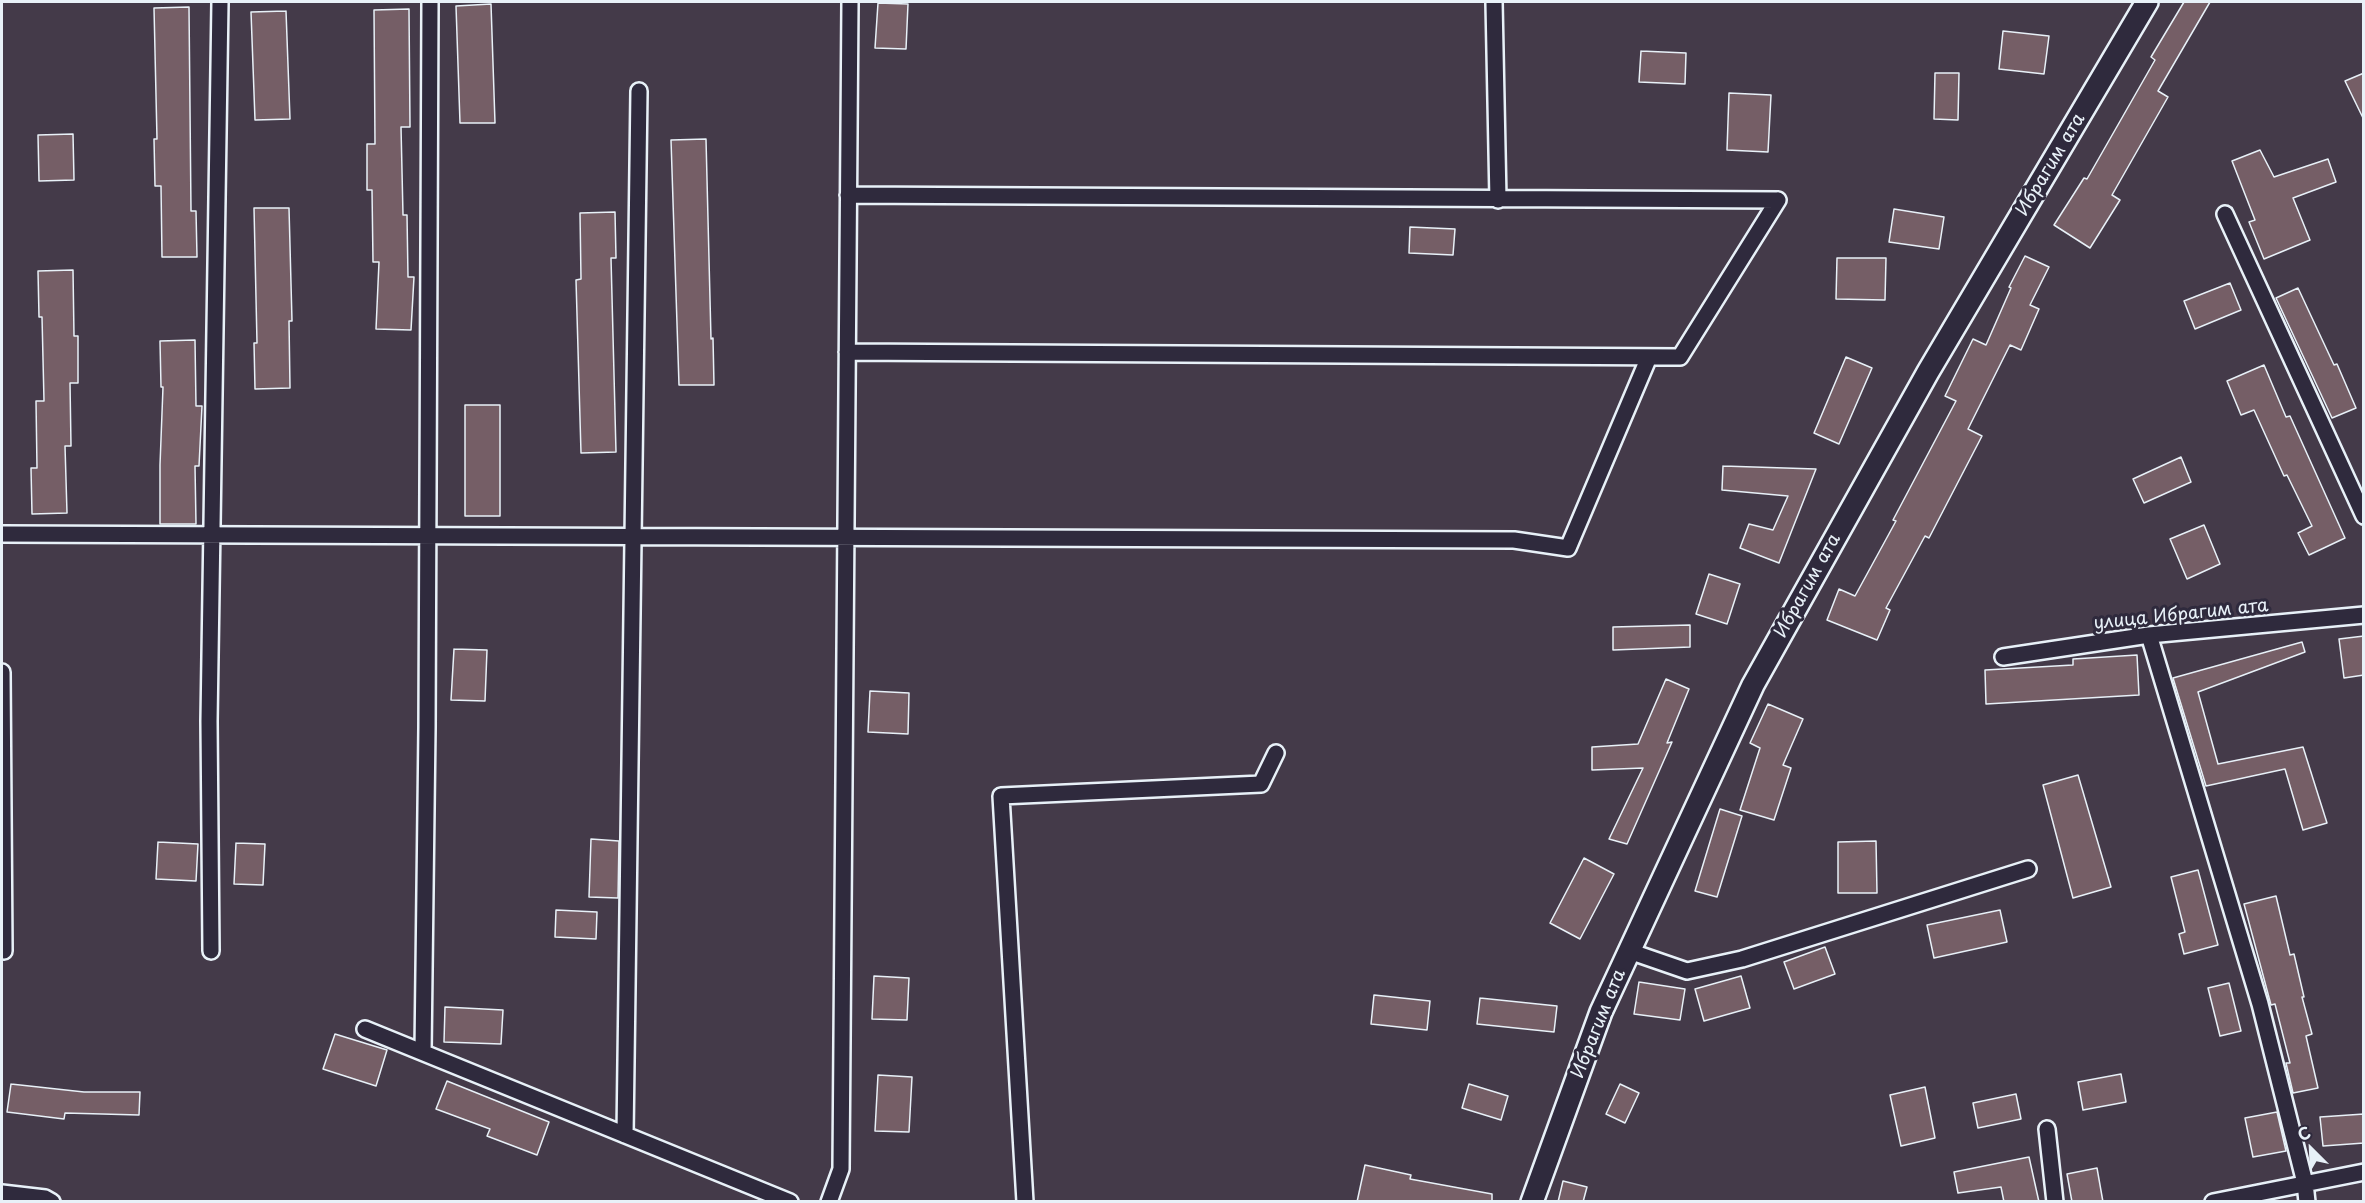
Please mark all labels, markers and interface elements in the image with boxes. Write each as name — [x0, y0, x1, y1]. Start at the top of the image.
street label: Ибрагим ата — [2012, 110, 2090, 220]
street label: Ибрагим ата — [1770, 530, 1846, 642]
street label: улица Ибрагим ата — [2093, 595, 2269, 635]
street label: Ибрагим ата — [1567, 966, 1631, 1082]
north arrow — [2281, 1119, 2341, 1179]
text: С — [2293, 1119, 2314, 1146]

